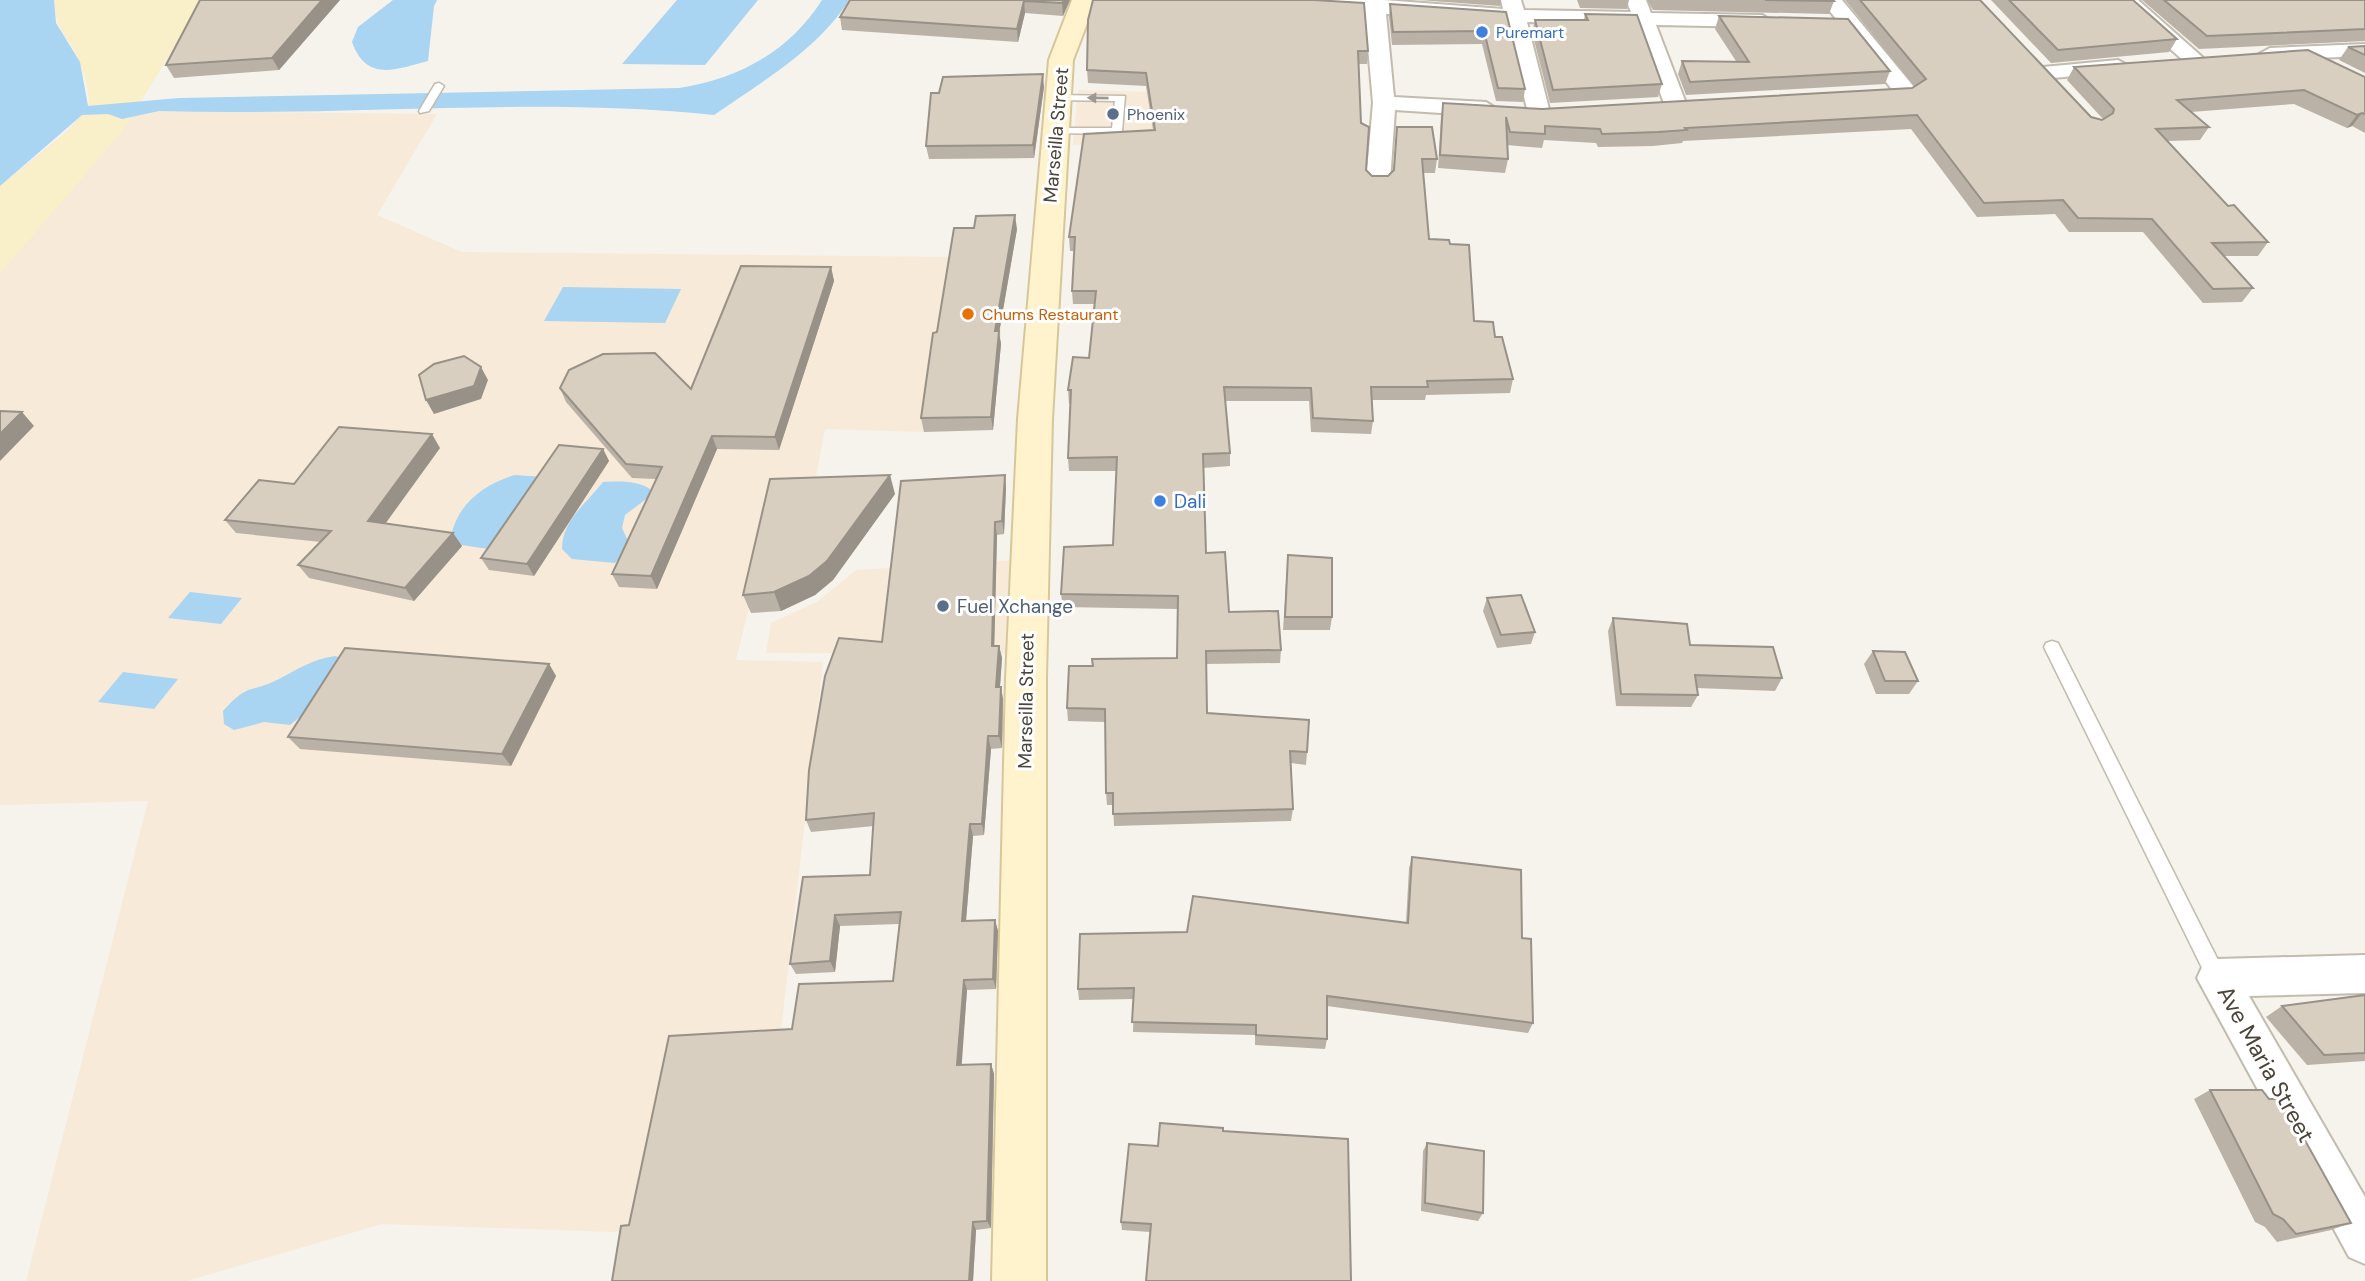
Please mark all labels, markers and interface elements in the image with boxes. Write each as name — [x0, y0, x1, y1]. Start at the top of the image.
place label: Puremart — [1496, 22, 1564, 43]
marker: Puremart — [1474, 24, 1490, 40]
street label: Marseilla Street — [1038, 66, 1074, 204]
one-way arrow — [1087, 92, 1109, 104]
place label: Phoenix — [1127, 104, 1185, 125]
marker: Phoenix — [1105, 106, 1121, 122]
place label: Chums Restaurant — [982, 304, 1118, 325]
marker: Chums Restaurant — [960, 306, 976, 322]
place label: Dali — [1174, 489, 1206, 514]
marker: Dali — [1152, 493, 1168, 509]
place label: Fuel Xchange — [957, 594, 1073, 619]
marker: Fuel Xchange — [935, 598, 951, 614]
street label: Marseilla Street — [1012, 633, 1040, 769]
street label: Ave Maria Street — [2211, 980, 2321, 1148]

